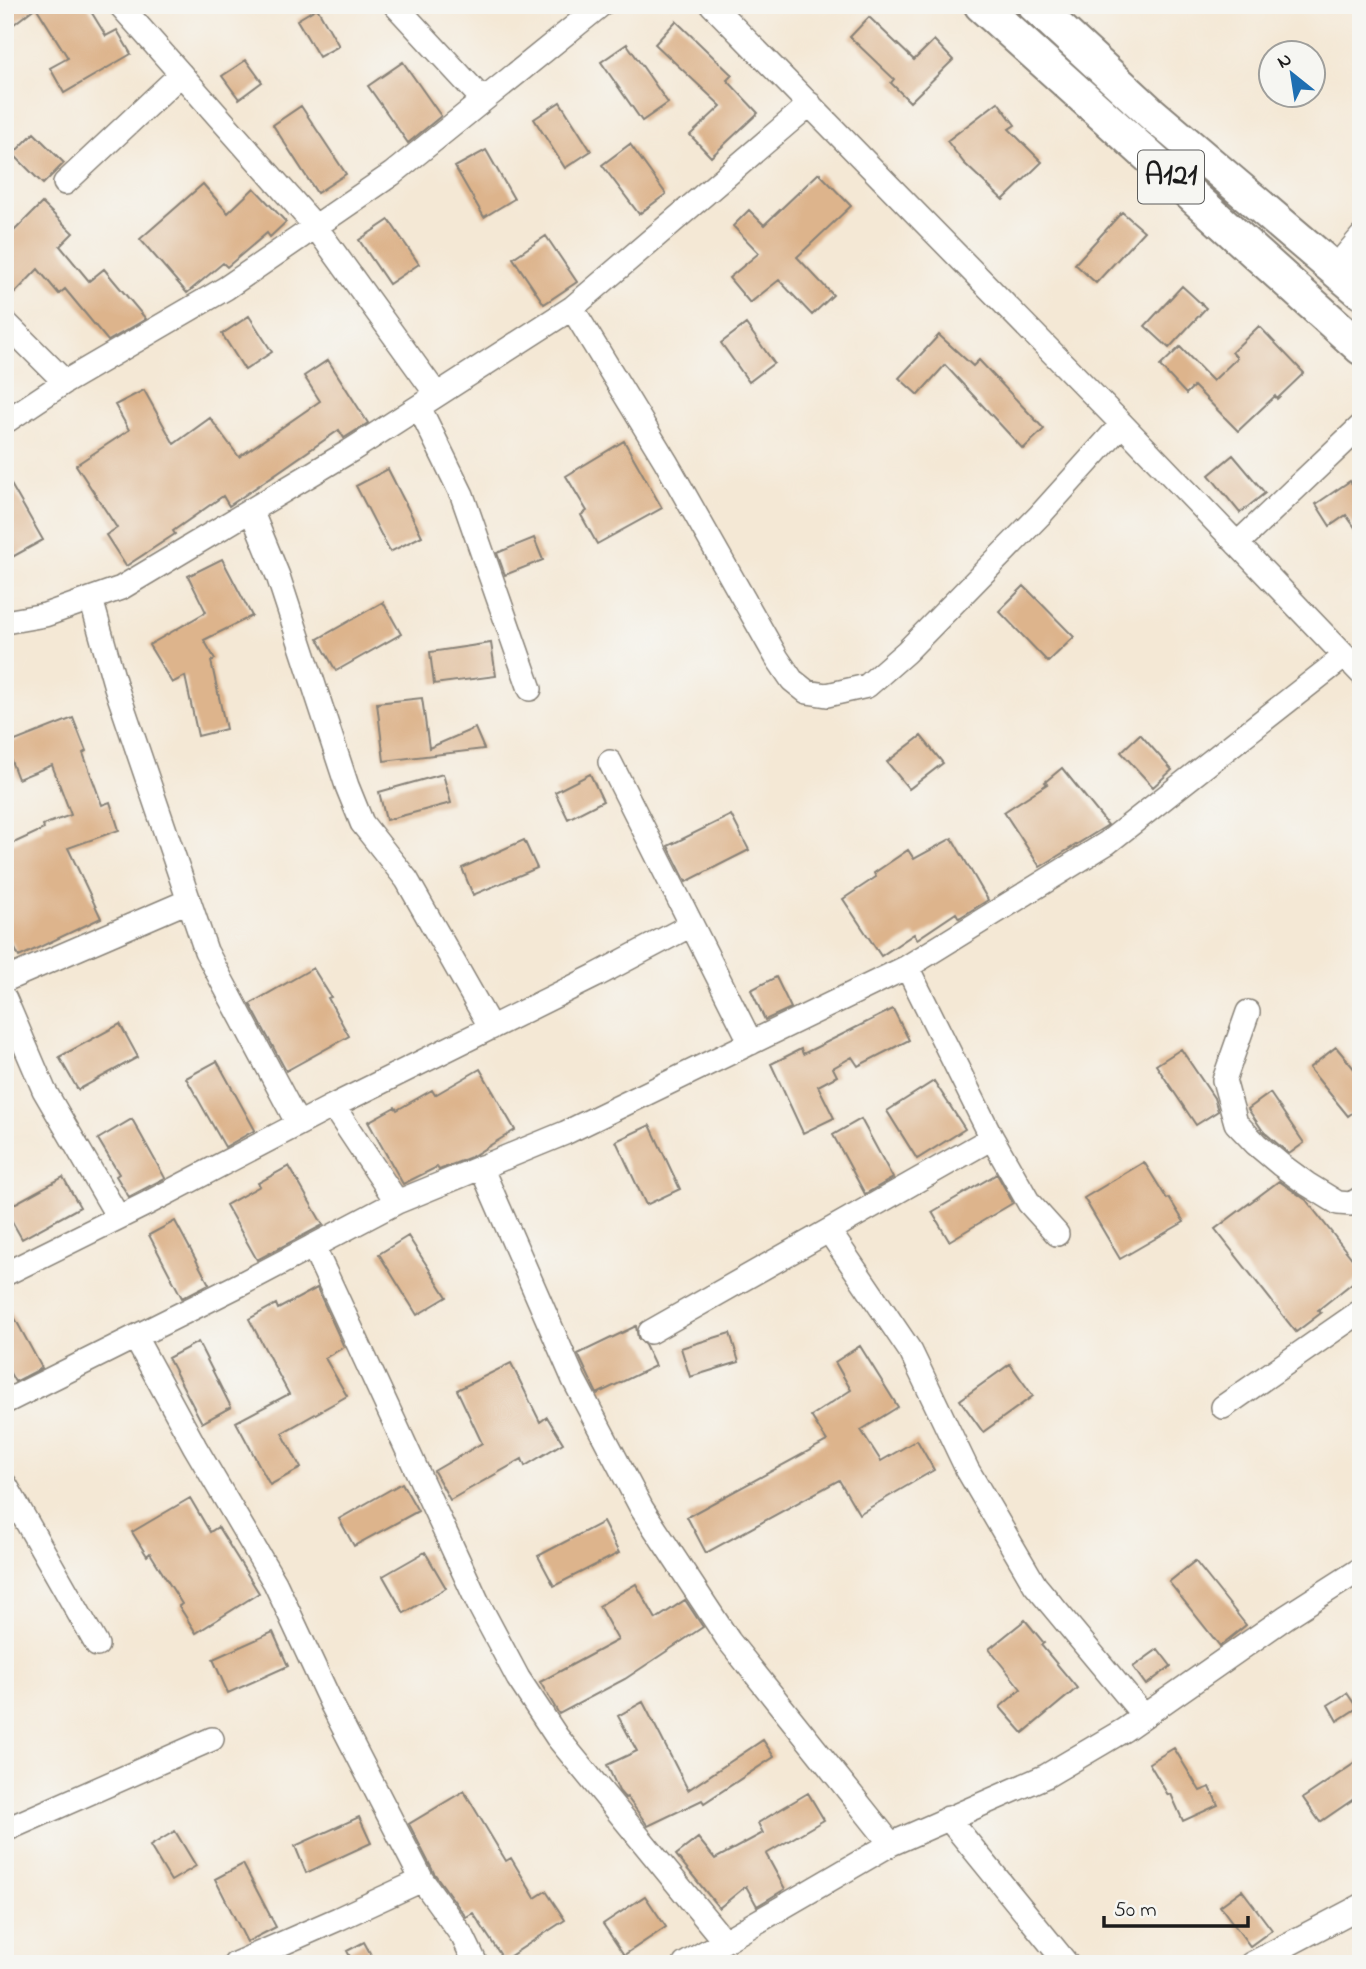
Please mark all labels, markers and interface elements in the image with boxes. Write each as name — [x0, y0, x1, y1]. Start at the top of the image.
north arrow — [1258, 38, 1328, 108]
text: N — [1272, 46, 1297, 76]
road number: A121 — [1138, 150, 1204, 204]
scale bar — [1104, 1885, 1247, 1929]
text: 50 m — [1114, 1896, 1157, 1926]

